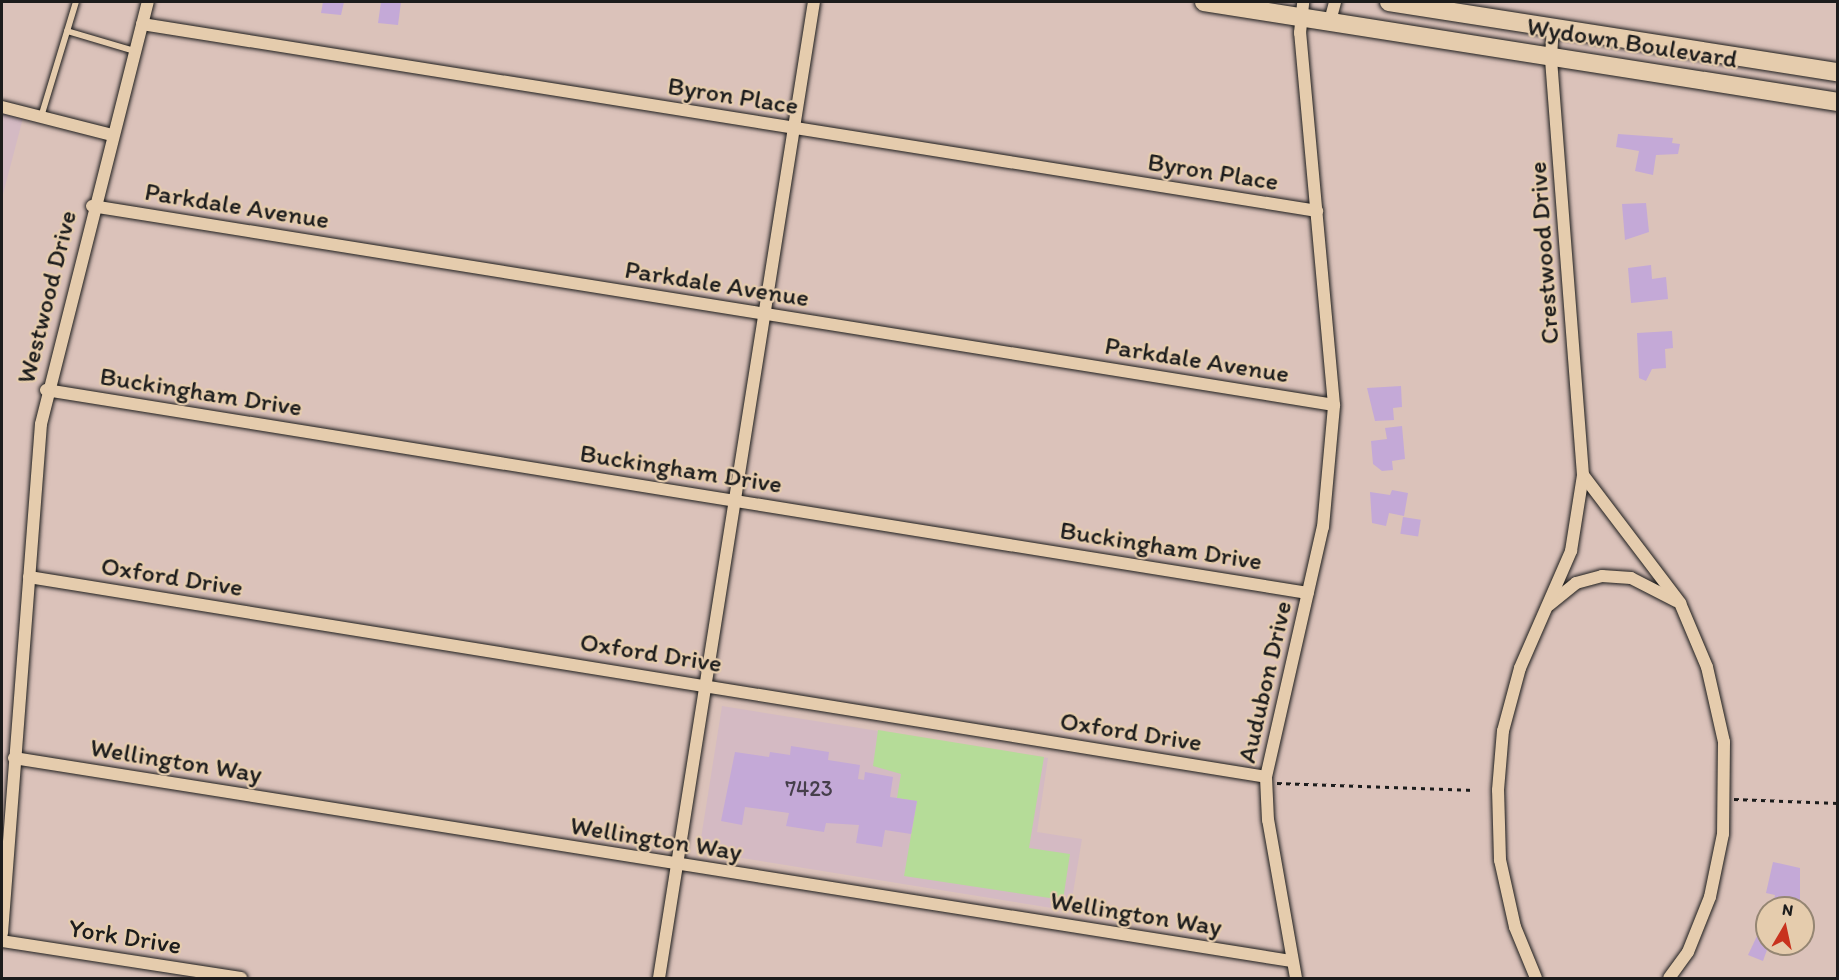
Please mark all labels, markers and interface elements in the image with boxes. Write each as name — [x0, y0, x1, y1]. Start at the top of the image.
street label: Wydown Boulevard — [1524, 11, 1740, 75]
street label: Byron Place — [665, 70, 801, 122]
street label: Byron Place — [1145, 146, 1281, 198]
street label: Crestwood Drive — [1522, 161, 1566, 345]
street label: Parkdale Avenue — [143, 176, 331, 236]
street label: Westwood Drive — [10, 207, 84, 387]
street label: Parkdale Avenue — [623, 254, 811, 314]
street label: Parkdale Avenue — [1103, 330, 1291, 390]
street label: Buckingham Drive — [98, 361, 304, 423]
street label: Buckingham Drive — [578, 438, 784, 500]
street label: Buckingham Drive — [1058, 515, 1264, 577]
street label: Oxford Drive — [99, 550, 245, 604]
street label: Audubon Drive — [1231, 598, 1299, 766]
street label: Oxford Drive — [578, 626, 724, 680]
street label: Oxford Drive — [1058, 705, 1204, 759]
street label: Wellington Way — [88, 732, 264, 790]
house number: 7423 — [785, 776, 833, 802]
street label: Wellington Way — [568, 810, 744, 868]
street label: Wellington Way — [1048, 885, 1224, 943]
north arrow — [1755, 896, 1815, 956]
text: N — [1781, 899, 1794, 920]
street label: York Drive — [66, 913, 184, 961]

